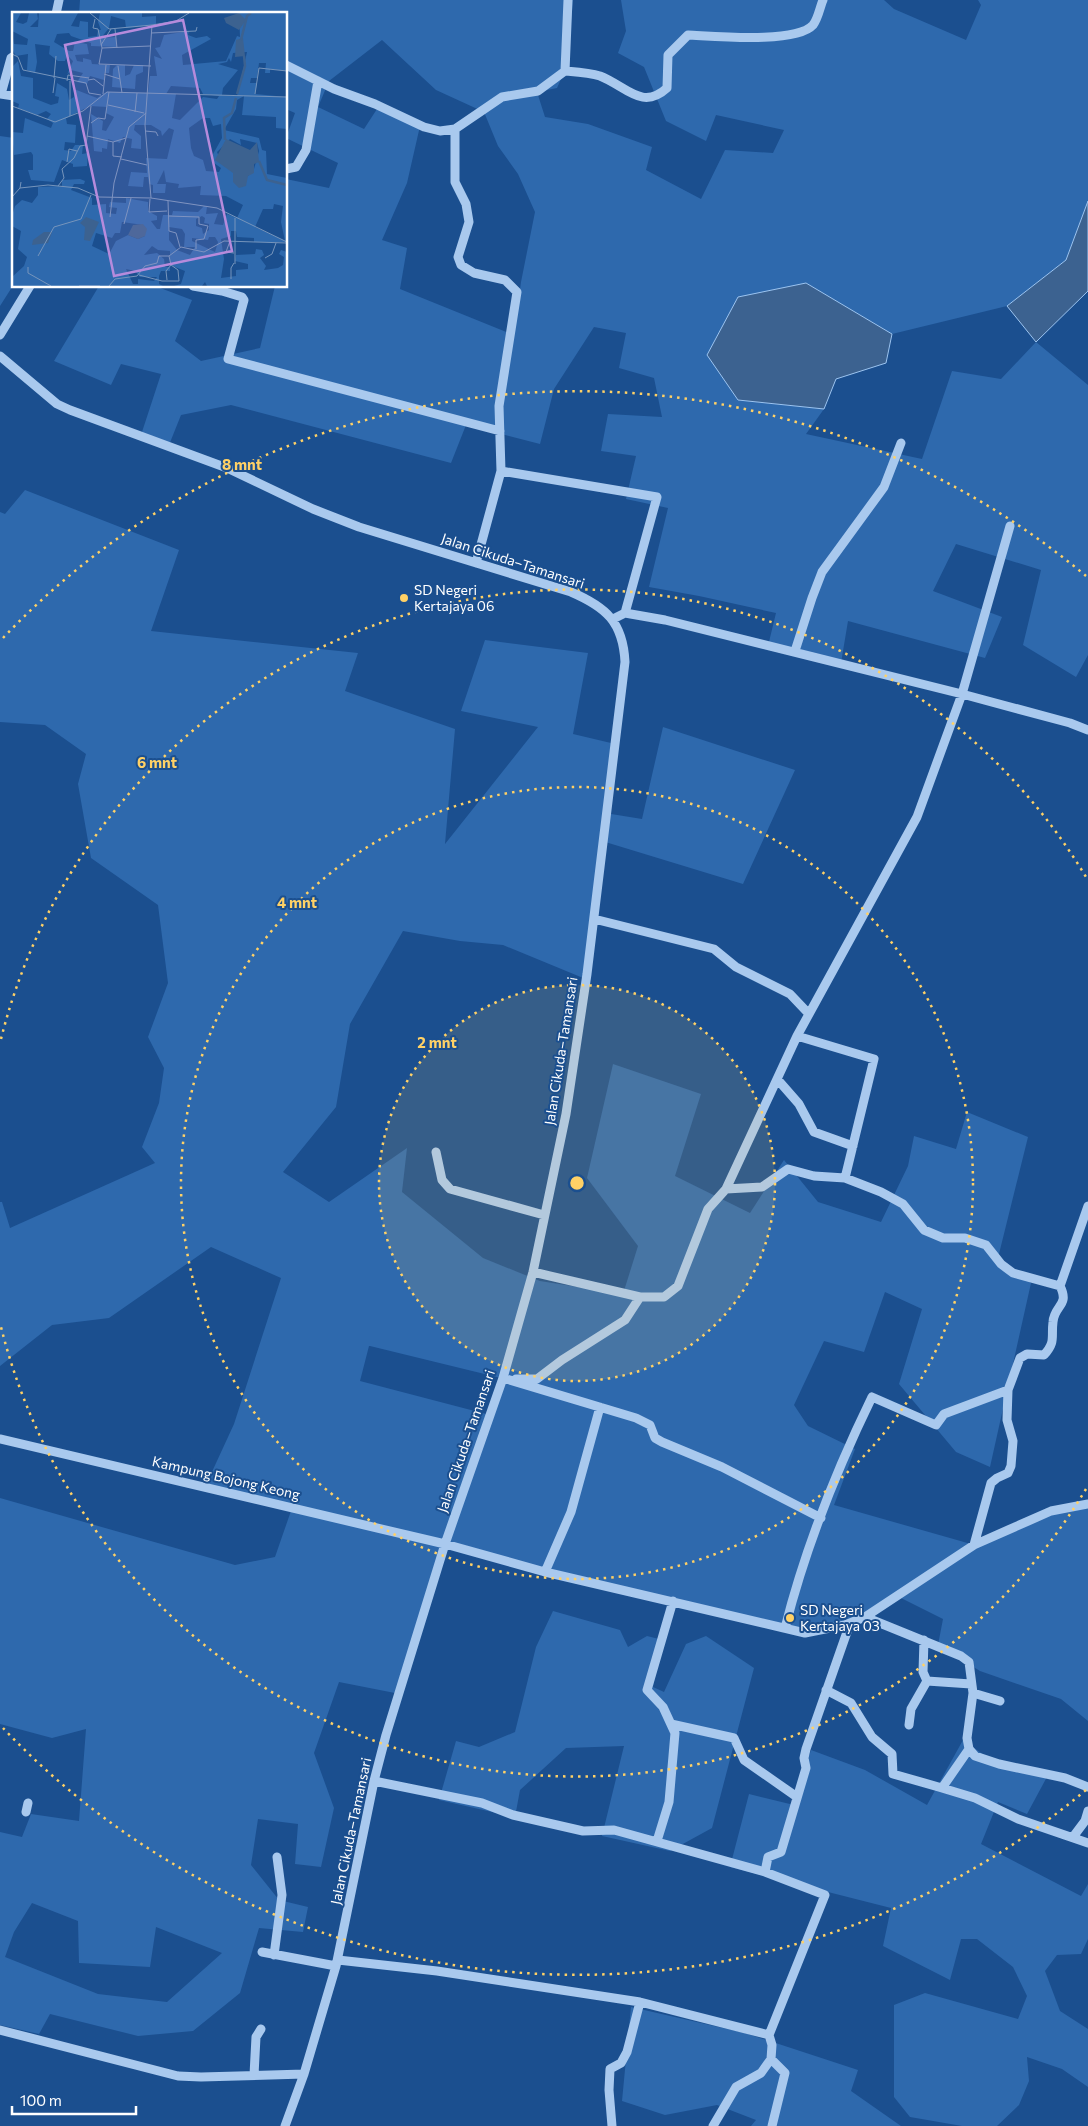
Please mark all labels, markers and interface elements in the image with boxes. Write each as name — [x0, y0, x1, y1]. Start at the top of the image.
inset map — [12, 12, 288, 288]
text: 8 mnt — [222, 455, 262, 473]
street label: Jalan Cikuda–Tamansari — [439, 529, 587, 592]
place label: SD Negeri Kertajaya 06 — [414, 581, 494, 614]
marker: SD Negeri Kertajaya 06 — [398, 592, 410, 604]
text: 6 mnt — [137, 753, 177, 771]
text: 4 mnt — [277, 893, 317, 911]
street label: Jalan Cikuda–Tamansari — [540, 976, 581, 1126]
text: 2 mnt — [417, 1033, 457, 1051]
centre of rings — [568, 1174, 586, 1192]
street label: Jalan Cikuda–Tamansari — [433, 1367, 498, 1515]
street label: Kampung Bojong Keong — [151, 1452, 302, 1503]
place label: SD Negeri Kertajaya 03 — [800, 1601, 880, 1634]
marker: SD Negeri Kertajaya 03 — [784, 1612, 796, 1624]
street label: Jalan Cikuda–Tamansari — [327, 1756, 374, 1906]
scale bar — [12, 2084, 136, 2116]
text: 100 m — [20, 2091, 62, 2109]

